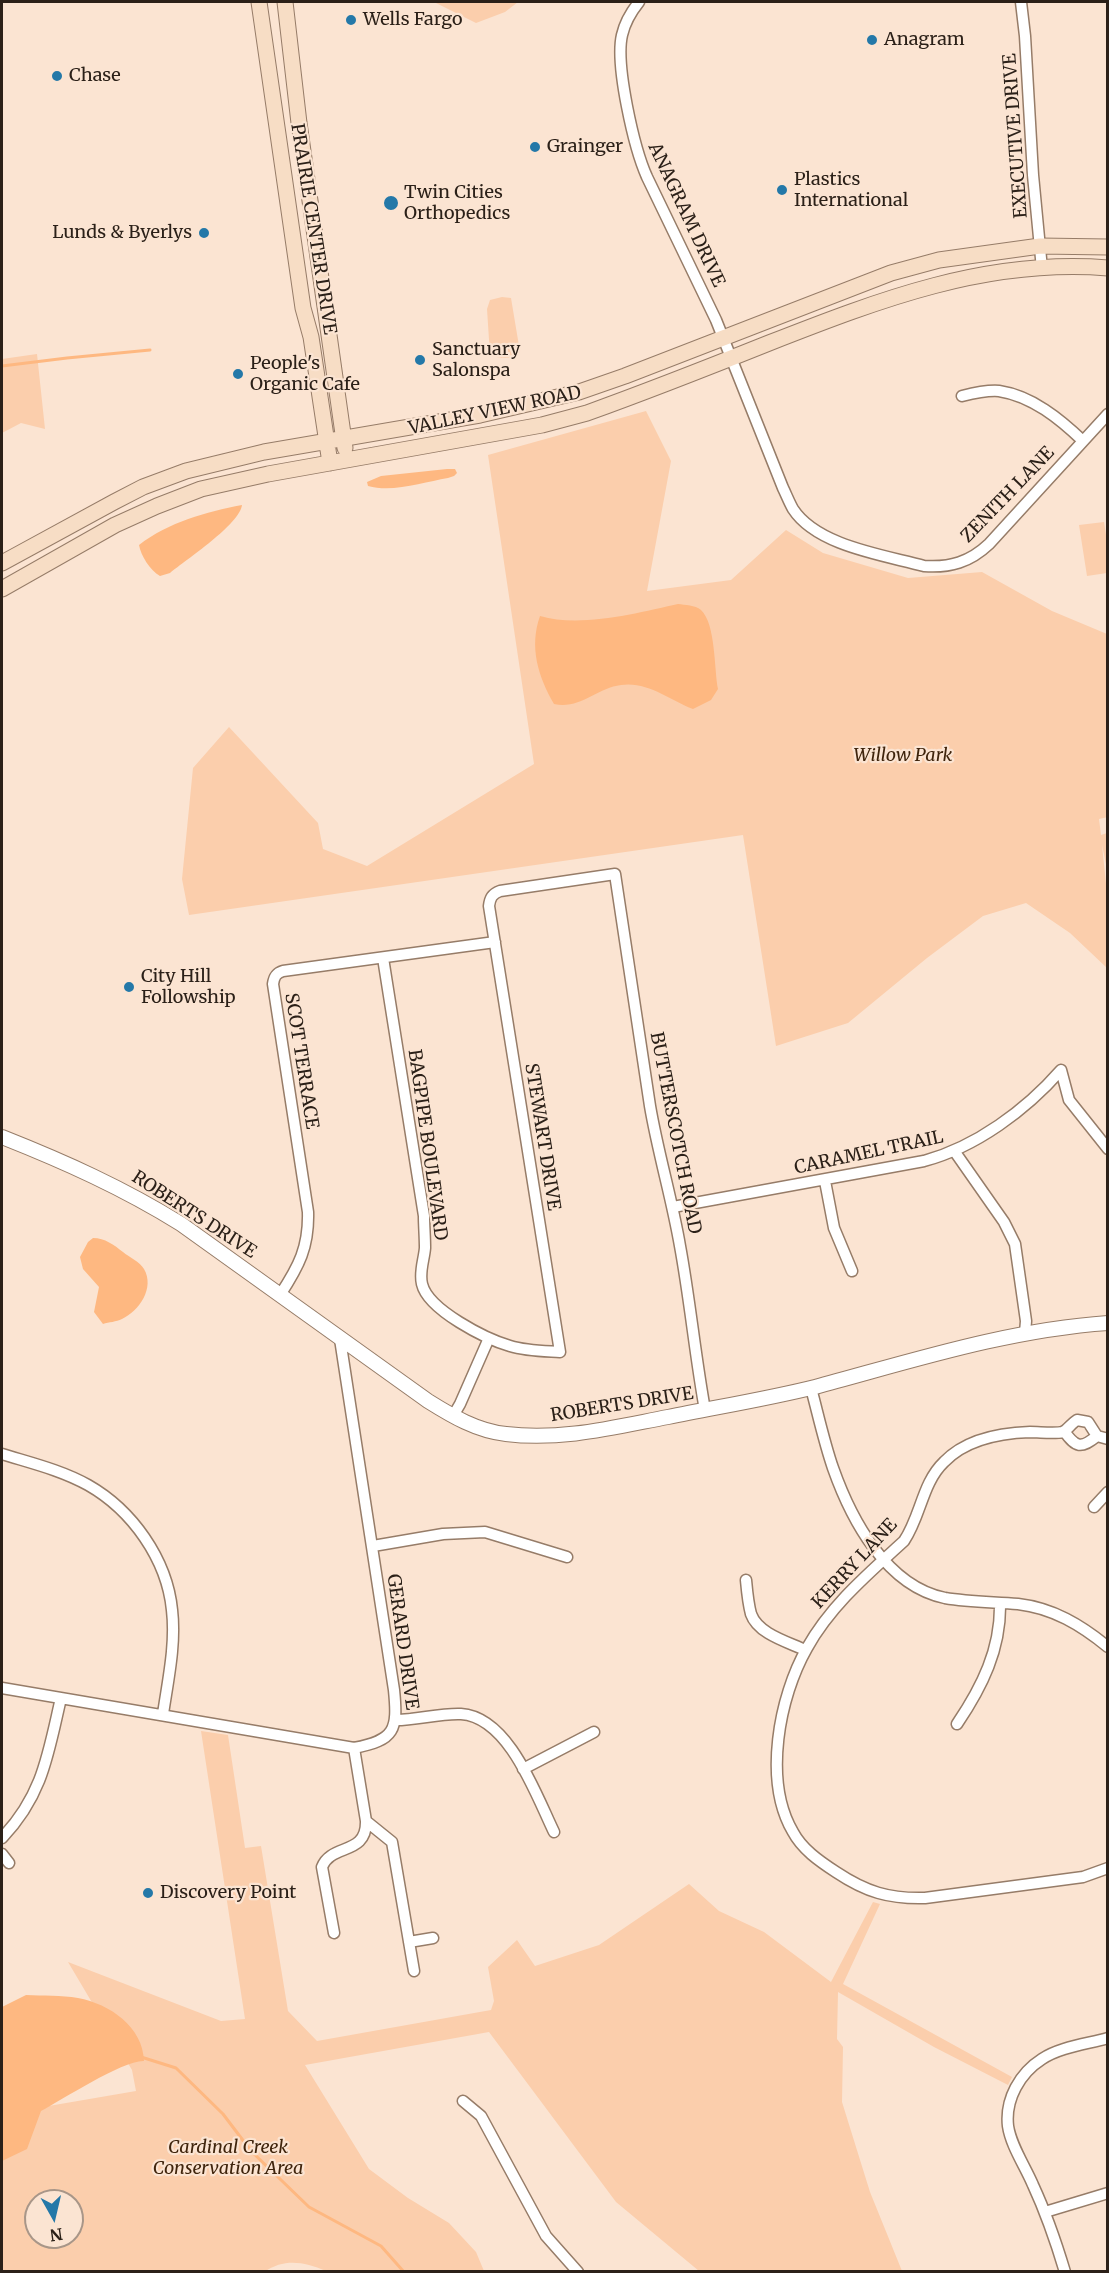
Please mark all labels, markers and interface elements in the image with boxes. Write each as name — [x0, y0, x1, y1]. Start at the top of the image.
place label: Wells Fargo — [363, 9, 463, 31]
marker: Wells Fargo — [344, 13, 358, 27]
place label: Anagram — [884, 29, 965, 51]
marker: Anagram — [865, 33, 879, 47]
street label: EXECUTIVE DRIVE — [999, 53, 1033, 219]
place label: Chase — [69, 65, 121, 87]
marker: Chase — [50, 69, 64, 83]
street label: PRAIRIE CENTER DRIVE — [286, 122, 340, 336]
place label: Grainger — [547, 136, 623, 158]
street label: ANAGRAM DRIVE — [643, 139, 729, 291]
marker: Grainger — [528, 140, 542, 154]
place label: Plastics International — [794, 169, 908, 212]
place label: Twin Cities Orthopedics — [404, 182, 510, 224]
marker: Plastics International — [775, 183, 789, 197]
marker: Twin Cities Orthopedics — [382, 194, 400, 212]
place label: Lunds & Byerlys — [52, 222, 192, 244]
marker: Lunds & Byerlys — [197, 226, 211, 240]
place label: Sanctuary Salonspa — [432, 339, 521, 382]
place label: People's Organic Cafe — [250, 353, 360, 395]
marker: Sanctuary Salonspa — [413, 353, 427, 367]
marker: People's Organic Cafe — [231, 367, 245, 381]
street label: VALLEY VIEW ROAD — [407, 382, 583, 440]
street label: ZENITH LANE — [957, 443, 1059, 547]
park label: Willow Park — [854, 745, 952, 767]
place label: City Hill Followship — [141, 966, 236, 1008]
marker: City Hill Followship — [122, 980, 136, 994]
street label: SCOT TERRACE — [280, 991, 322, 1131]
street label: BUTTERSCOTCH ROAD — [645, 1030, 705, 1236]
street label: BAGPIPE BOULEVARD — [403, 1048, 451, 1242]
street label: STEWART DRIVE — [520, 1062, 564, 1212]
street label: CARAMEL TRAIL — [793, 1127, 945, 1179]
street label: ROBERTS DRIVE — [128, 1167, 260, 1263]
street label: ROBERTS DRIVE — [549, 1383, 695, 1427]
street label: KERRY LANE — [808, 1515, 902, 1613]
street label: GERARD DRIVE — [382, 1573, 422, 1711]
place label: Discovery Point — [160, 1882, 296, 1904]
marker: Discovery Point — [141, 1886, 155, 1900]
park label: Cardinal Creek Conservation Area — [153, 2137, 303, 2180]
north arrow — [24, 2189, 84, 2249]
text: N — [49, 2224, 64, 2246]

